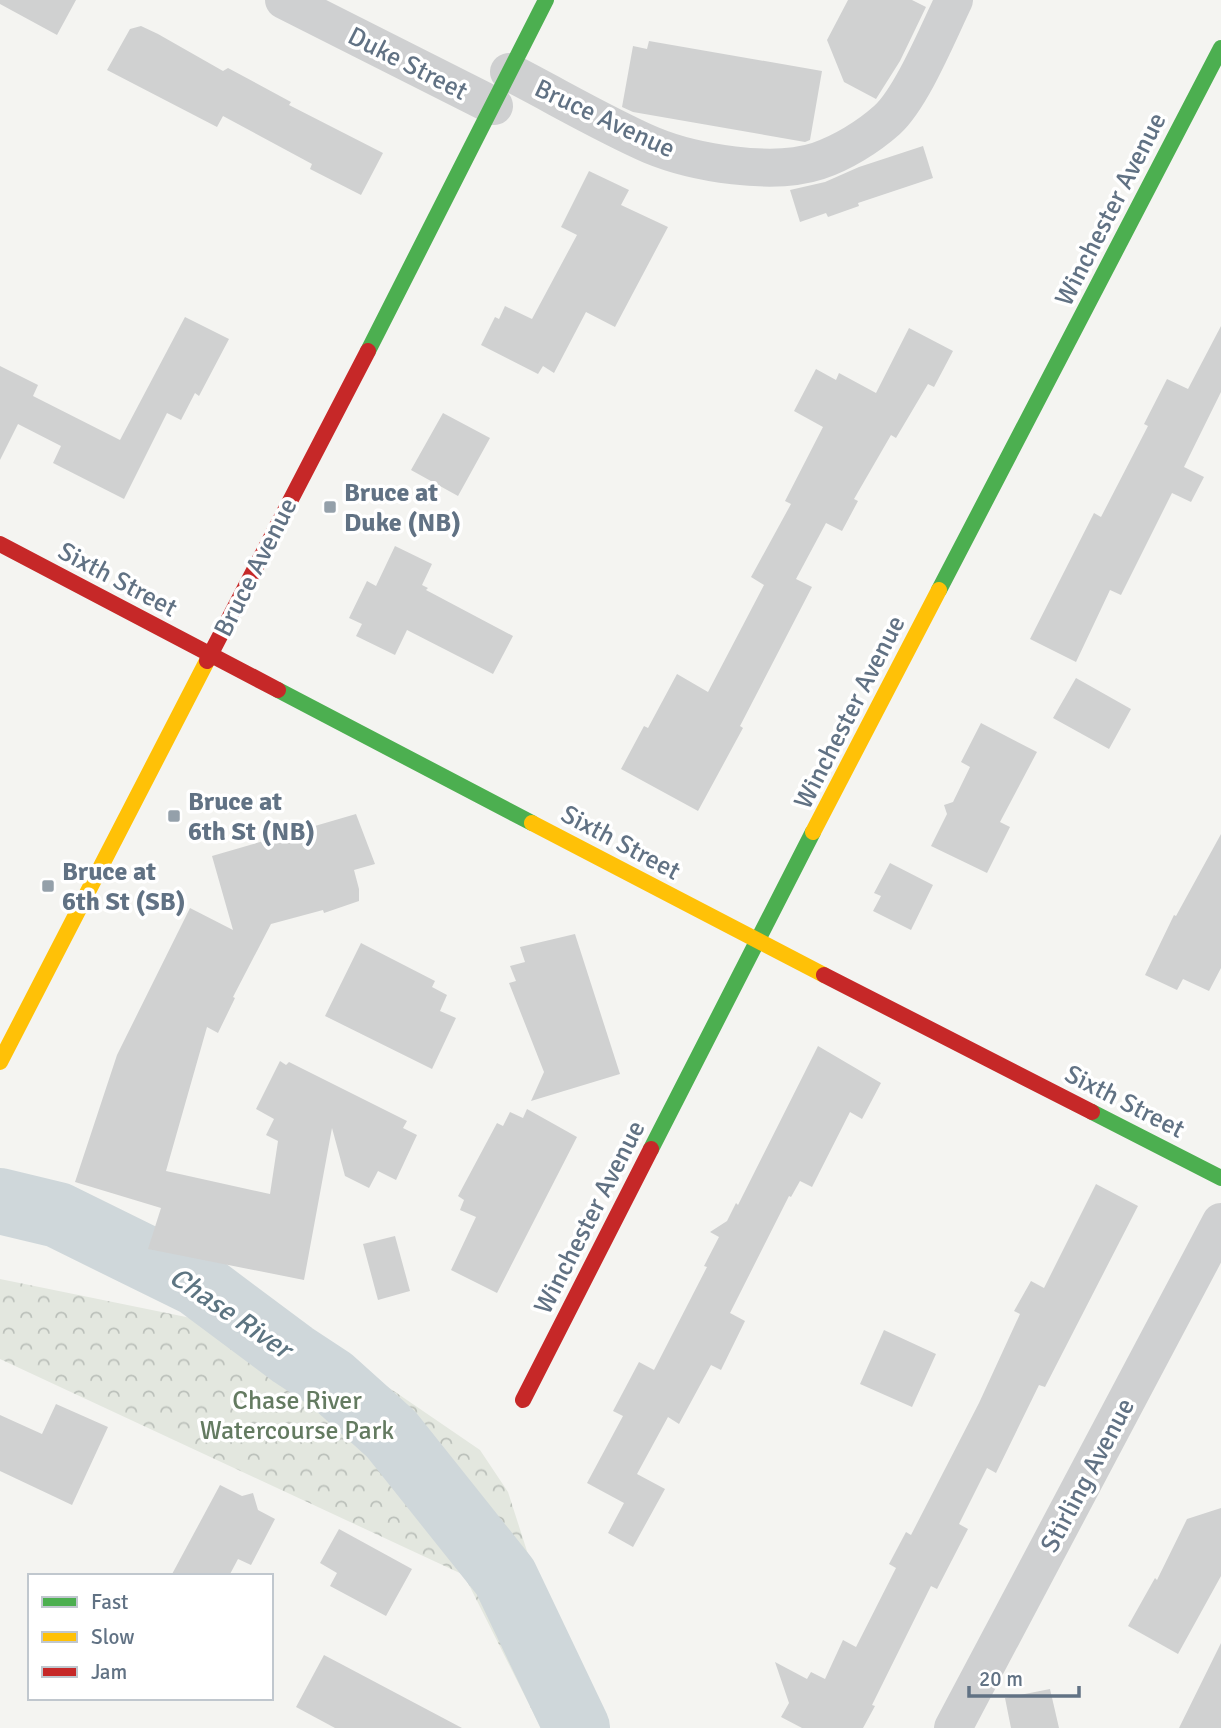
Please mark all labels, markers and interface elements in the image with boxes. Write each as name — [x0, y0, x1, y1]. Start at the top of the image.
street label: Duke Street — [342, 20, 473, 108]
street label: Bruce Avenue — [529, 72, 680, 165]
street label: Winchester Avenue — [1048, 107, 1173, 311]
place label: Bruce at Duke (NB) — [344, 477, 461, 539]
street label: Bruce Avenue — [207, 493, 304, 642]
marker: Bruce at Duke (NB) — [322, 499, 338, 515]
street label: Sixth Street — [53, 535, 182, 625]
street label: Winchester Avenue — [787, 610, 912, 814]
place label: Bruce at 6th St (NB) — [188, 786, 315, 848]
street label: Sixth Street — [556, 798, 685, 888]
marker: Bruce at 6th St (NB) — [166, 808, 182, 824]
place label: Bruce at 6th St (SB) — [62, 856, 186, 918]
marker: Bruce at 6th St (SB) — [40, 878, 56, 894]
street label: Sixth Street — [1059, 1058, 1190, 1146]
street label: Winchester Avenue — [527, 1115, 652, 1319]
water label: Chase River — [163, 1260, 301, 1368]
park label: Chase River Watercourse Park — [200, 1385, 394, 1447]
street label: Stirling Avenue — [1034, 1393, 1142, 1558]
legend — [28, 1574, 273, 1700]
text: Fast — [91, 1589, 128, 1615]
text: Slow — [91, 1624, 135, 1650]
scale bar — [969, 1654, 1079, 1698]
text: Jam — [91, 1659, 127, 1685]
text: 20 m — [979, 1666, 1023, 1692]

